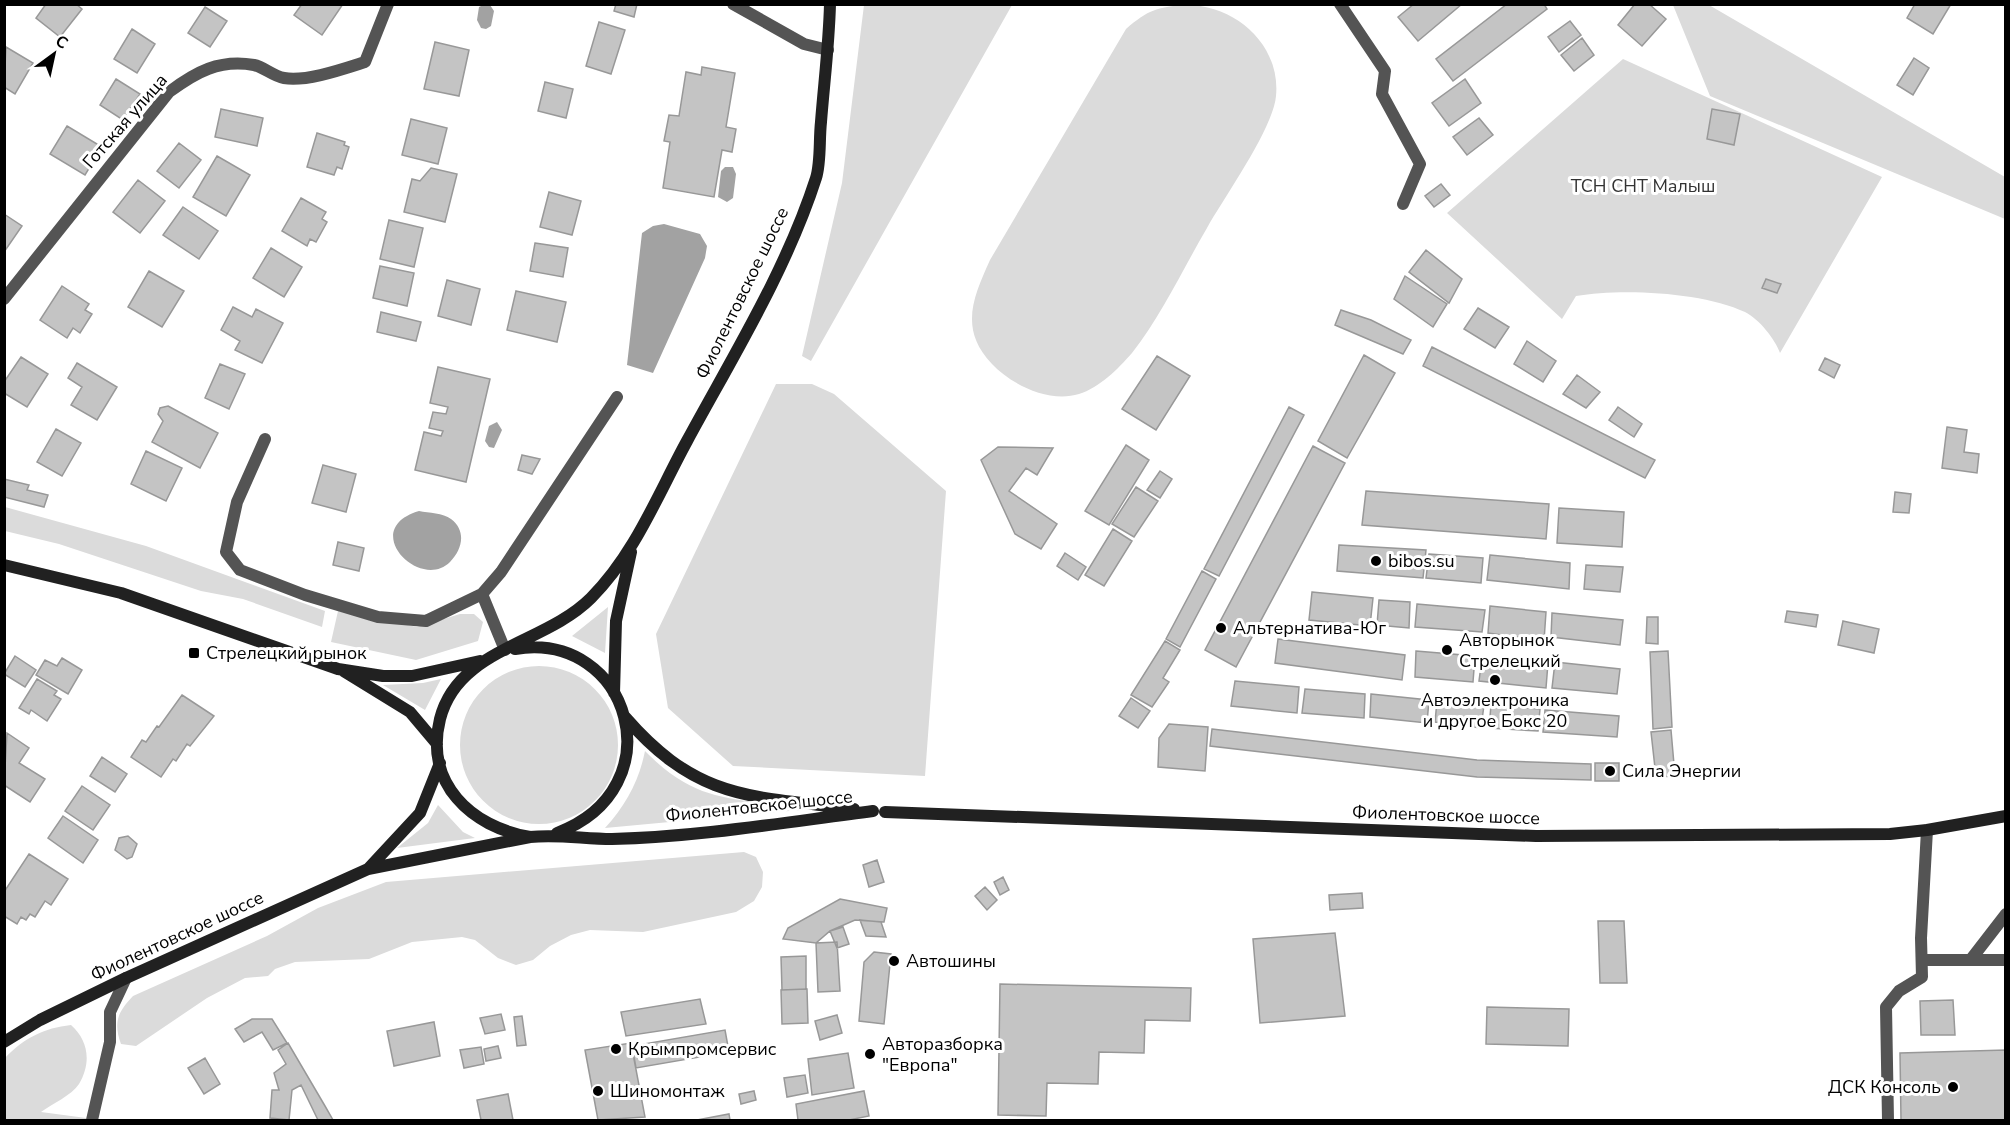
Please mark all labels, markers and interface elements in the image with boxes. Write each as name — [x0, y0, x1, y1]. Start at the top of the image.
north arrow — [24, 24, 84, 84]
text: С — [51, 30, 72, 55]
street label: Готская улица — [77, 69, 173, 173]
park label: ТСН СНТ Малыш — [1571, 174, 1715, 198]
street label: Фиолентовское шоссе — [690, 203, 794, 383]
place label: bibos.su — [1388, 549, 1455, 573]
marker: bibos.su — [1369, 554, 1383, 568]
place label: Альтернатива-Юг — [1233, 616, 1386, 640]
marker: Альтернатива-Юг — [1214, 621, 1228, 635]
place label: Авторынок Стрелецкий — [1459, 628, 1561, 673]
place label: Стрелецкий рынок — [206, 641, 367, 665]
marker: Авторынок Стрелецкий — [1440, 643, 1454, 657]
marker: Стрелецкий рынок — [187, 646, 201, 660]
marker: Автоэлектроника и другое Бокс 20 — [1488, 673, 1502, 687]
place label: Автоэлектроника и другое Бокс 20 — [1421, 688, 1569, 733]
place label: Сила Энергии — [1622, 759, 1741, 783]
marker: Сила Энергии — [1603, 764, 1617, 778]
street label: Фиолентовское шоссе — [664, 784, 854, 828]
street label: Фиолентовское шоссе — [1351, 800, 1541, 830]
street label: Фиолентовское шоссе — [87, 885, 267, 987]
place label: Автошины — [906, 949, 996, 973]
marker: Автошины — [887, 954, 901, 968]
place label: Авторазборка "Европа" — [882, 1032, 1003, 1077]
place label: Крымпромсервис — [628, 1037, 777, 1061]
marker: Крымпромсервис — [609, 1042, 623, 1056]
marker: Авторазборка "Европа" — [863, 1047, 877, 1061]
place label: ДСК Консоль — [1828, 1075, 1941, 1099]
place label: Шиномонтаж — [610, 1079, 726, 1103]
marker: ДСК Консоль — [1946, 1080, 1960, 1094]
marker: Шиномонтаж — [591, 1084, 605, 1098]

